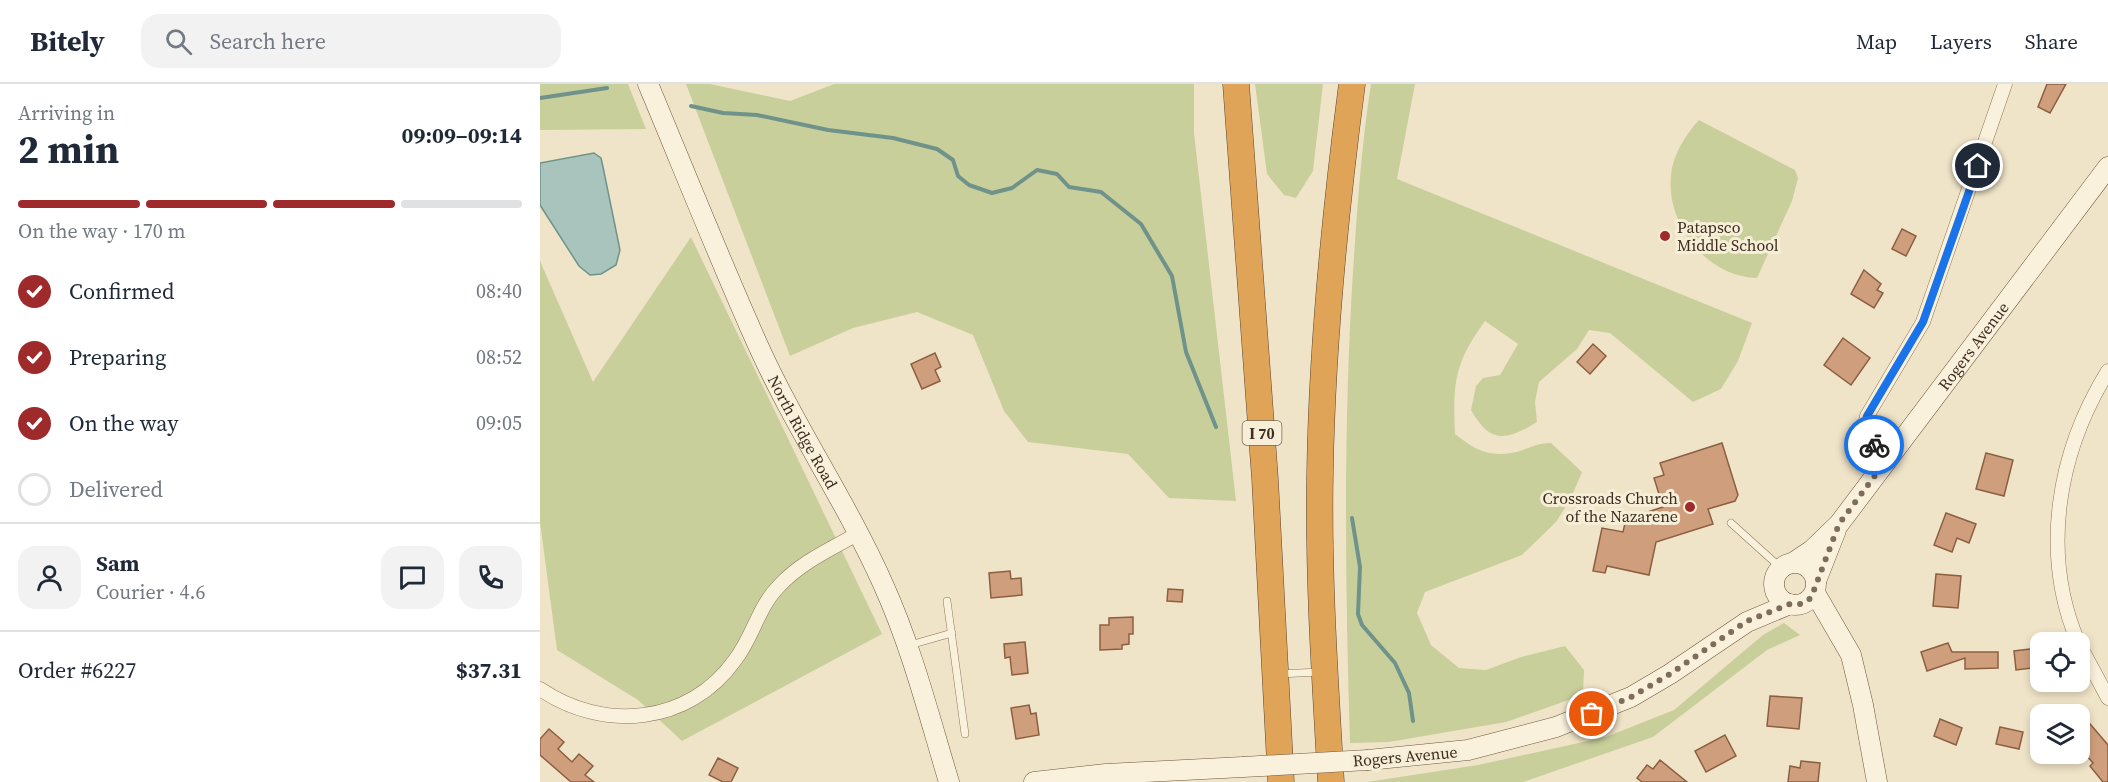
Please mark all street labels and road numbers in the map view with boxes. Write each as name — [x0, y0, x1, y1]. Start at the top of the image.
street label: Rogers Avenue — [1933, 297, 2014, 395]
street label: North Ridge Road — [763, 371, 843, 493]
road number: I 70 — [1242, 421, 1282, 445]
street label: Rogers Avenue — [1352, 740, 1458, 772]

